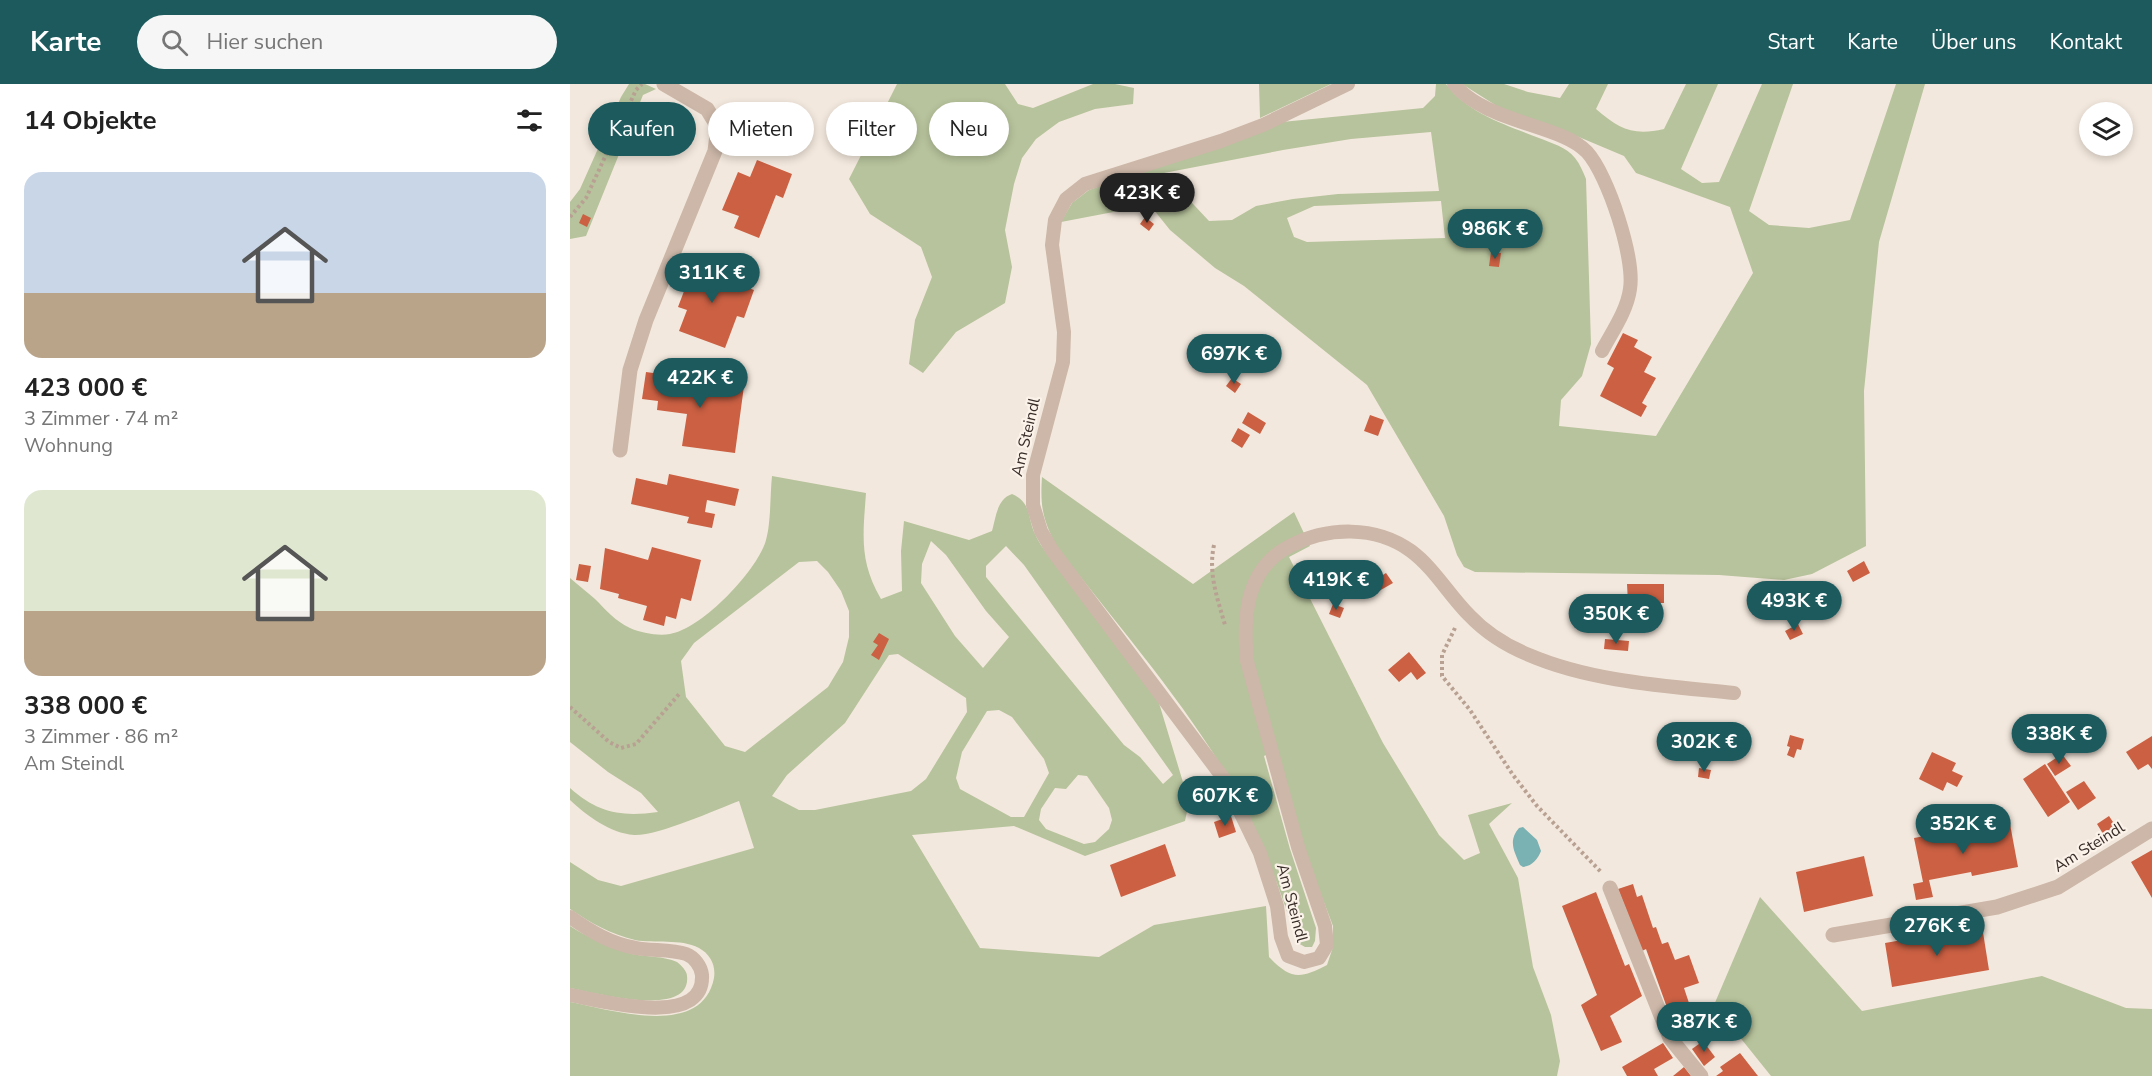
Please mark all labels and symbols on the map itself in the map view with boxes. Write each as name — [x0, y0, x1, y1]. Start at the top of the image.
pin: 423K € — [1098, 173, 1196, 224]
pin: 986K € — [1446, 209, 1544, 260]
pin: 311K € — [663, 253, 761, 304]
pin: 697K € — [1185, 334, 1283, 385]
pin: 422K € — [651, 358, 749, 409]
street label: Am Steindl — [1006, 395, 1046, 479]
pin: 419K € — [1287, 560, 1385, 611]
pin: 493K € — [1745, 581, 1843, 632]
pin: 350K € — [1567, 594, 1665, 645]
pin: 338K € — [2010, 714, 2108, 765]
pin: 302K € — [1655, 722, 1753, 773]
pin: 607K € — [1176, 776, 1274, 827]
pin: 352K € — [1914, 804, 2012, 855]
street label: Am Steindl — [2049, 816, 2129, 878]
street label: Am Steindl — [1271, 861, 1313, 945]
pin: 276K € — [1888, 906, 1986, 957]
pin: 387K € — [1655, 1002, 1753, 1053]

